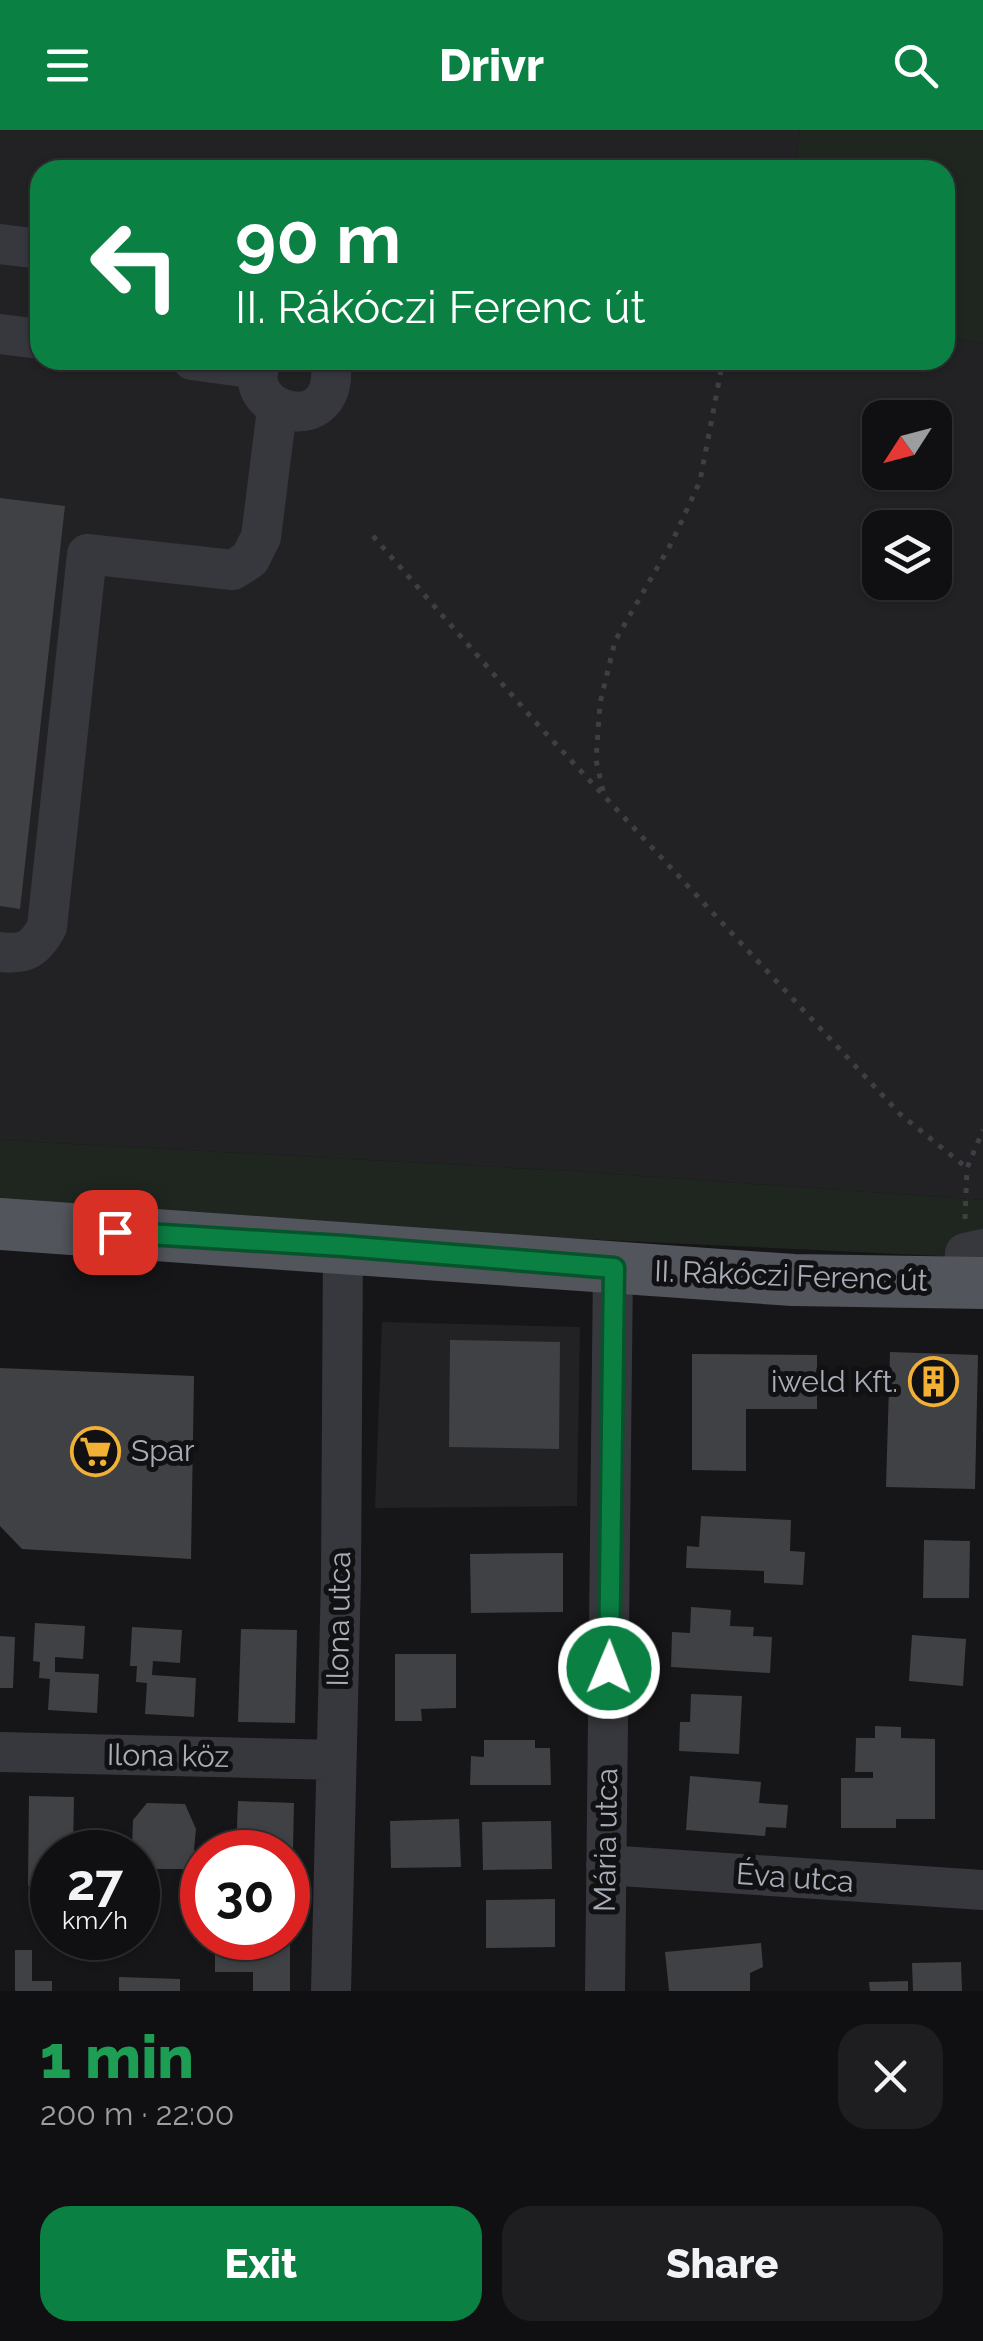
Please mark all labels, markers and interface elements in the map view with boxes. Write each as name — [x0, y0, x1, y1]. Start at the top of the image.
icon: menu — [40, 38, 95, 93]
icon: search — [888, 38, 943, 93]
text: Drivr — [439, 39, 544, 92]
text: 90 m — [235, 197, 401, 279]
icon: left — [70, 200, 200, 330]
text: II. Rákóczi Ferenc út — [235, 281, 646, 334]
north arrow — [862, 400, 952, 490]
map controls — [862, 400, 952, 600]
button: layers — [862, 510, 952, 600]
pin — [73, 1190, 158, 1275]
icon: arrive — [88, 1205, 143, 1260]
street label: II. Rákóczi Ferenc út — [654, 1253, 928, 1298]
building icon: iweld Kft. — [907, 1356, 959, 1408]
place label: iweld Kft. — [771, 1364, 898, 1399]
supermarket icon: Spar — [70, 1425, 122, 1477]
place label: Spar — [131, 1433, 195, 1468]
street label: Ilona utca — [320, 1551, 357, 1687]
position arrow — [557, 1616, 661, 1720]
street label: Ilona köz — [107, 1737, 229, 1774]
street label: Mária utca — [587, 1768, 624, 1912]
speed limit sign: 30 — [180, 1830, 310, 1960]
text: 27 — [67, 1853, 123, 1912]
street label: Éva utca — [735, 1856, 855, 1899]
text: km/h — [62, 1905, 128, 1935]
text: 1 min — [40, 2022, 194, 2092]
button: close — [838, 2024, 943, 2129]
text: 200 m · 22:00 — [40, 2095, 234, 2132]
button: Exit — [40, 2206, 482, 2321]
button: Share — [502, 2206, 943, 2321]

